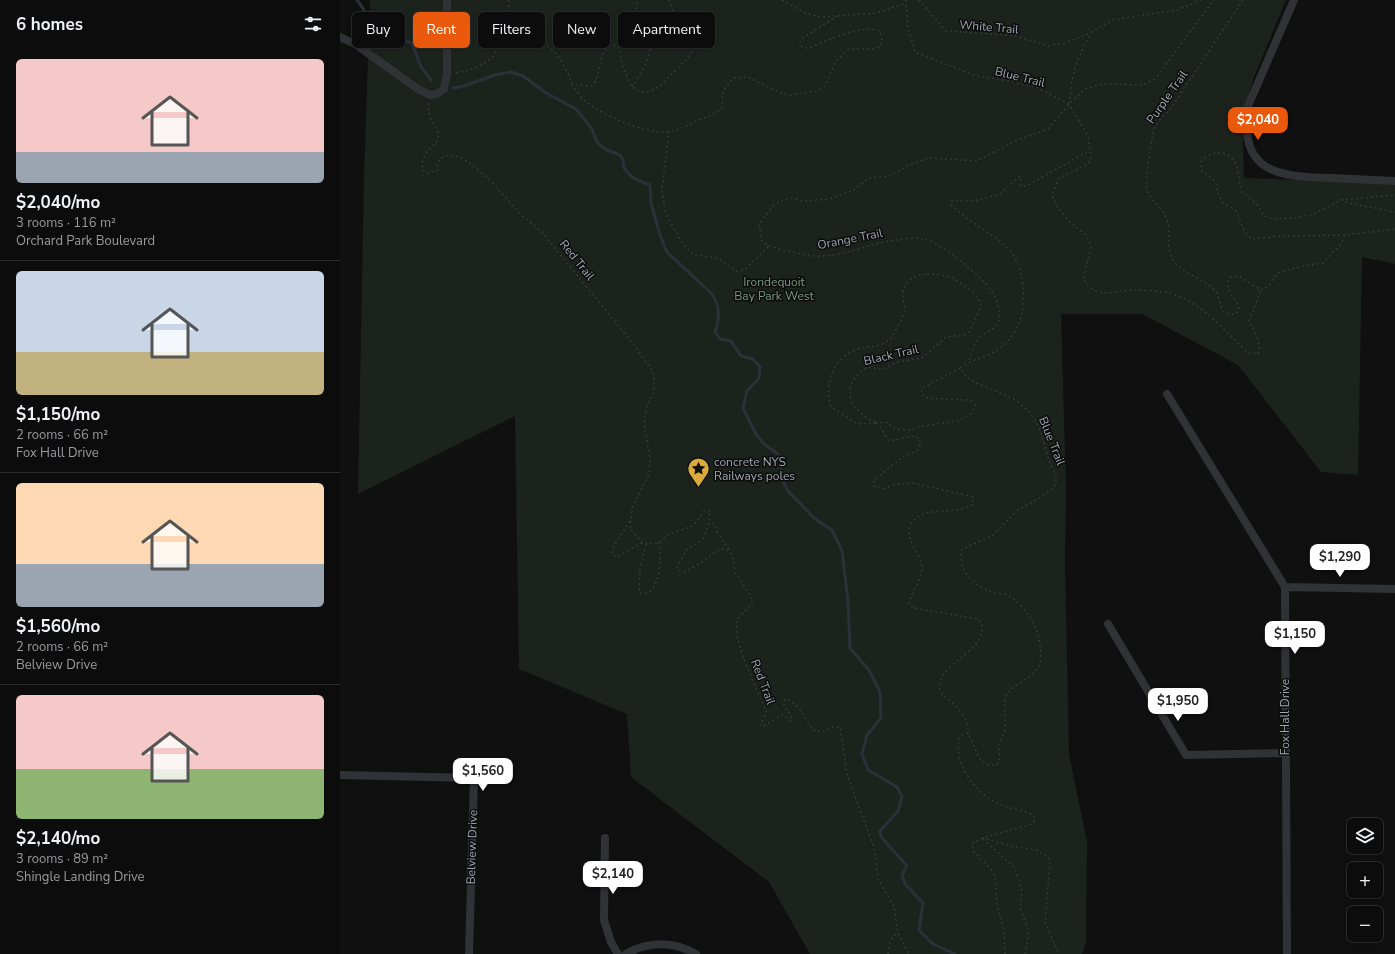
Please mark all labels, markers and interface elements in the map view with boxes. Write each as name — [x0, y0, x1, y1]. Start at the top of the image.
chip: Buy — [352, 12, 405, 48]
chip: Rent — [413, 12, 470, 48]
chip: Filters — [478, 12, 545, 48]
chip: New — [553, 12, 610, 48]
chip: Apartment — [618, 12, 715, 48]
text: 6 homes — [16, 13, 83, 36]
icon: filters — [302, 13, 324, 35]
street label: White Trail — [959, 16, 1020, 38]
street label: Blue Trail — [993, 63, 1047, 91]
street label: Purple Trail — [1143, 67, 1192, 127]
icon: home — [134, 85, 206, 157]
pin: $2,040 — [1225, 107, 1291, 141]
text: $2,040 — [1237, 111, 1279, 129]
text: $2,040/mo — [16, 191, 100, 214]
text: 3 rooms · 116 m² — [16, 214, 116, 232]
street label: Orange Trail — [816, 225, 885, 253]
text: Orchard Park Boulevard — [16, 232, 155, 250]
street label: Red Trail — [556, 236, 598, 284]
park label: Irondequoit Bay Park West — [734, 274, 815, 304]
icon: home — [134, 297, 206, 369]
street label: Black Trail — [862, 341, 920, 369]
text: $1,150/mo — [16, 403, 100, 426]
street label: Blue Trail — [1035, 414, 1069, 468]
text: 2 rooms · 66 m² — [16, 426, 108, 444]
text: Fox Hall Drive — [16, 444, 99, 462]
place label: concrete NYS Railways poles — [714, 454, 795, 484]
place icon: concrete NYS Railways poles — [685, 456, 711, 489]
icon: home — [134, 509, 206, 581]
pin: $1,290 — [1307, 544, 1373, 578]
text: $1,290 — [1319, 548, 1361, 566]
text: $1,560/mo — [16, 615, 100, 638]
pin: $1,150 — [1262, 621, 1328, 655]
text: $1,150 — [1274, 625, 1316, 643]
text: 2 rooms · 66 m² — [16, 638, 108, 656]
text: Belview Drive — [16, 656, 97, 674]
street label: Red Trail — [747, 657, 779, 707]
street label: Fox Hall Drive — [1277, 679, 1293, 755]
pin: $1,950 — [1145, 688, 1211, 722]
text: $1,950 — [1157, 692, 1199, 710]
icon: home — [134, 721, 206, 793]
pin: $1,560 — [450, 758, 516, 792]
text: $1,560 — [462, 762, 504, 780]
street label: Belview Drive — [463, 809, 481, 885]
map controls — [1347, 818, 1383, 942]
button: layers — [1347, 818, 1383, 854]
text: $2,140/mo — [16, 827, 100, 850]
text: 3 rooms · 89 m² — [16, 850, 108, 868]
pin: $2,140 — [580, 861, 646, 895]
button: + — [1347, 862, 1383, 898]
text: $2,140 — [592, 865, 634, 883]
text: Shingle Landing Drive — [16, 868, 145, 886]
button: − — [1347, 906, 1383, 942]

